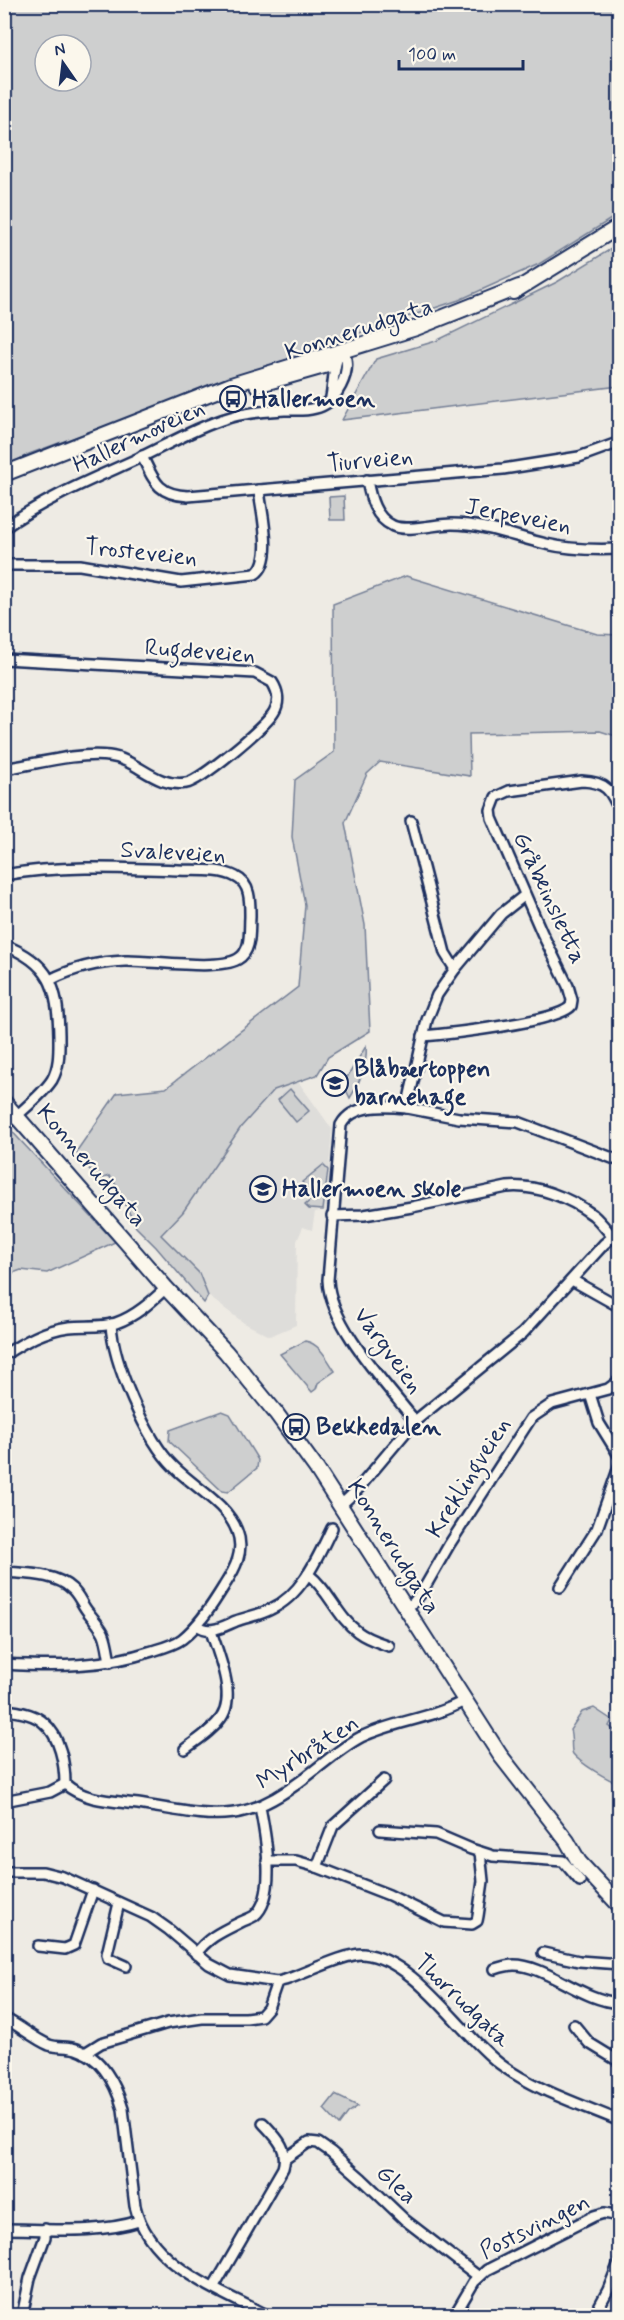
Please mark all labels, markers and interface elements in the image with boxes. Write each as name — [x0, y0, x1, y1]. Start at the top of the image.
north arrow — [33, 33, 93, 93]
scale bar — [399, 33, 524, 71]
text: N — [52, 38, 67, 61]
text: 100 m — [408, 43, 456, 67]
street label: Konnerudgata — [281, 292, 437, 370]
bus stop icon: Hallermoen — [218, 384, 248, 414]
place label: Hallermoen — [252, 384, 375, 415]
street label: Hallermoveien — [68, 393, 210, 481]
street label: Tiurveien — [326, 442, 414, 480]
street label: Jerpeveien — [462, 492, 574, 542]
street label: Trosteveien — [83, 532, 199, 574]
street label: Rugdeveien — [143, 633, 256, 674]
street label: Gråbeinsletta — [505, 827, 593, 969]
street label: Svaleveien — [120, 835, 226, 871]
place label: Blåbærtoppen barnehage — [354, 1054, 490, 1116]
school or university icon: Blåbærtoppen barnehage — [320, 1068, 350, 1098]
street label: Konnerudgata — [27, 1098, 153, 1235]
school or university icon: Hallermoen skole — [248, 1174, 278, 1204]
place label: Hallermoen skole — [282, 1174, 462, 1205]
street label: Vargveien — [344, 1301, 430, 1402]
bus stop icon: Bekkedalen — [281, 1412, 311, 1442]
place label: Bekkedalen — [316, 1412, 441, 1443]
street label: Kreklingveien — [420, 1412, 521, 1546]
street label: Konnerudgata — [337, 1474, 447, 1621]
street label: Myrbråten — [251, 1708, 365, 1798]
street label: Thorrudgata — [407, 1947, 517, 2055]
street label: Glea — [369, 2158, 423, 2212]
street label: Postsvingen — [475, 2187, 595, 2267]

